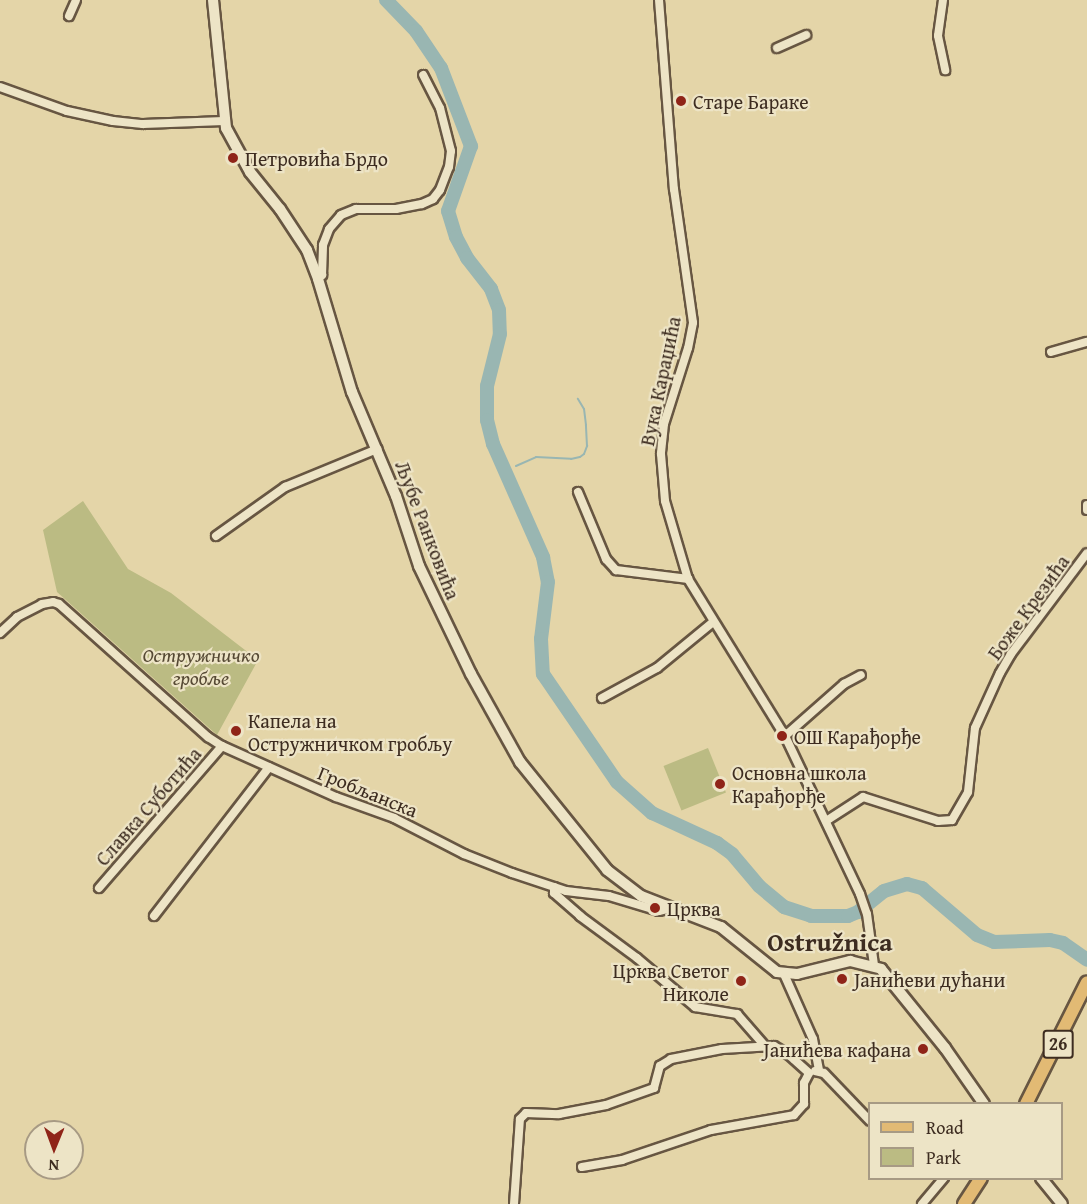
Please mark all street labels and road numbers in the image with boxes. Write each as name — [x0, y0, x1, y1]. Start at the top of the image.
street label: Вука Караџића — [635, 314, 685, 448]
street label: Љубе Ранковића — [390, 457, 466, 603]
street label: Боже Крезића — [982, 550, 1074, 664]
street label: Славка Суботића — [90, 742, 206, 870]
street label: Гробљанска — [315, 760, 421, 822]
road number: 26 — [1042, 1029, 1074, 1059]

